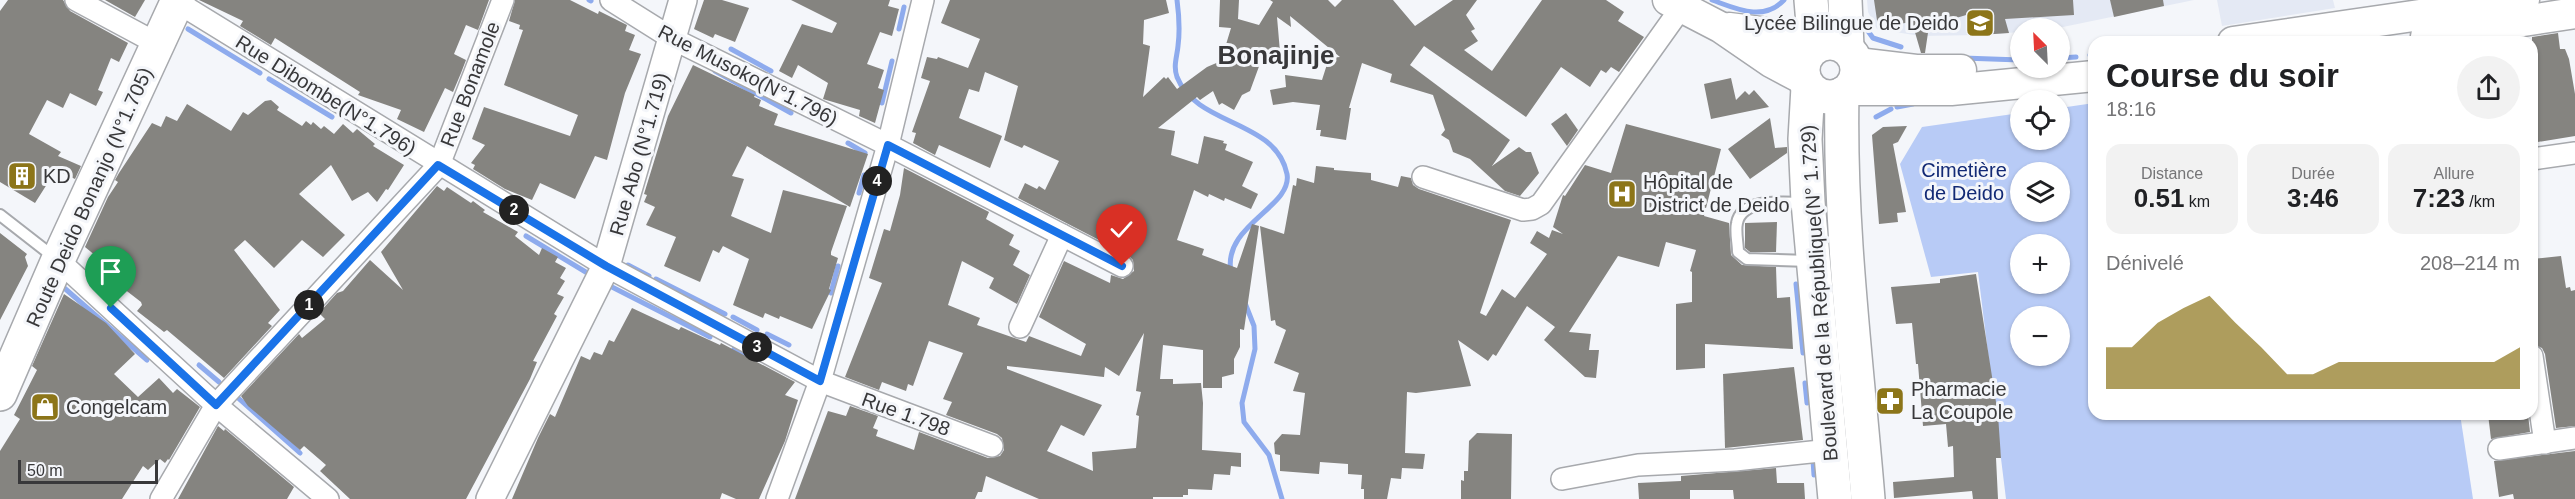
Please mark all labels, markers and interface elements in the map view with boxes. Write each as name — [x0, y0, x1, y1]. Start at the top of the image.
school or university icon: Lycée Bilingue de Deido — [1964, 7, 1996, 39]
place label: Lycée Bilingue de Deido — [1744, 12, 1959, 34]
street label: Rue Bonamole — [436, 18, 504, 150]
north arrow — [2010, 18, 2070, 78]
map controls — [2010, 18, 2070, 366]
street label: Rue Musoko(N°1.796) — [655, 20, 841, 130]
street label: Rue Dibombe(N°1.796) — [232, 31, 420, 159]
district label: Bonajinje — [1217, 40, 1335, 70]
button: share — [2457, 56, 2520, 119]
text: Course du soir — [2106, 57, 2339, 94]
street label: Route Deido Bonanjo (N°1.705) — [22, 64, 156, 330]
street label: Rue Abo (N°1.719) — [605, 70, 673, 238]
button: locate — [2010, 90, 2070, 150]
text: 18:16 — [2106, 98, 2156, 120]
street label: Boulevard de la République(N° 1.729) — [1796, 124, 1842, 462]
park label: Cimetière de Deido — [1921, 159, 2007, 204]
building icon: KD — [6, 160, 38, 192]
button: layers — [2010, 162, 2070, 222]
place label: KD — [43, 165, 71, 187]
text: Distance — [2141, 165, 2203, 182]
text: Durée — [2291, 165, 2335, 182]
text: Allure — [2434, 165, 2474, 182]
pin: 4 — [862, 166, 892, 196]
place label: Hôpital de District de Deido — [1643, 171, 1790, 216]
text: 4 — [873, 172, 881, 189]
hospital icon: Hôpital de District de Deido — [1606, 178, 1638, 210]
text: 0.51 — [2134, 183, 2184, 213]
text: 3:46 — [2287, 183, 2339, 213]
text: 7:23 — [2413, 183, 2465, 213]
text: km — [2184, 193, 2210, 210]
text: /km — [2465, 193, 2495, 210]
pin: 2 — [499, 195, 529, 225]
text: 2 — [510, 201, 518, 218]
pin — [1096, 204, 1147, 266]
icon: check — [1105, 213, 1138, 246]
button: + — [2010, 234, 2070, 294]
pin — [85, 246, 136, 308]
text: Dénivelé — [2106, 252, 2184, 274]
text: 208–214 m — [2420, 252, 2520, 274]
icon: arrive — [94, 255, 127, 288]
pin: 1 — [294, 290, 324, 320]
text: 1 — [305, 296, 313, 313]
button: − — [2010, 306, 2070, 366]
pin: 3 — [742, 332, 772, 362]
text: 3 — [753, 338, 761, 355]
place label: Pharmacie La Coupole — [1911, 378, 2013, 423]
pharmacy icon: Pharmacie La Coupole — [1874, 385, 1906, 417]
street label: Rue 1.798 — [859, 388, 953, 440]
shop icon: Congelcam — [29, 391, 61, 423]
place label: Congelcam — [66, 396, 167, 418]
scale bar — [18, 457, 158, 484]
text: 50 m — [27, 462, 63, 479]

